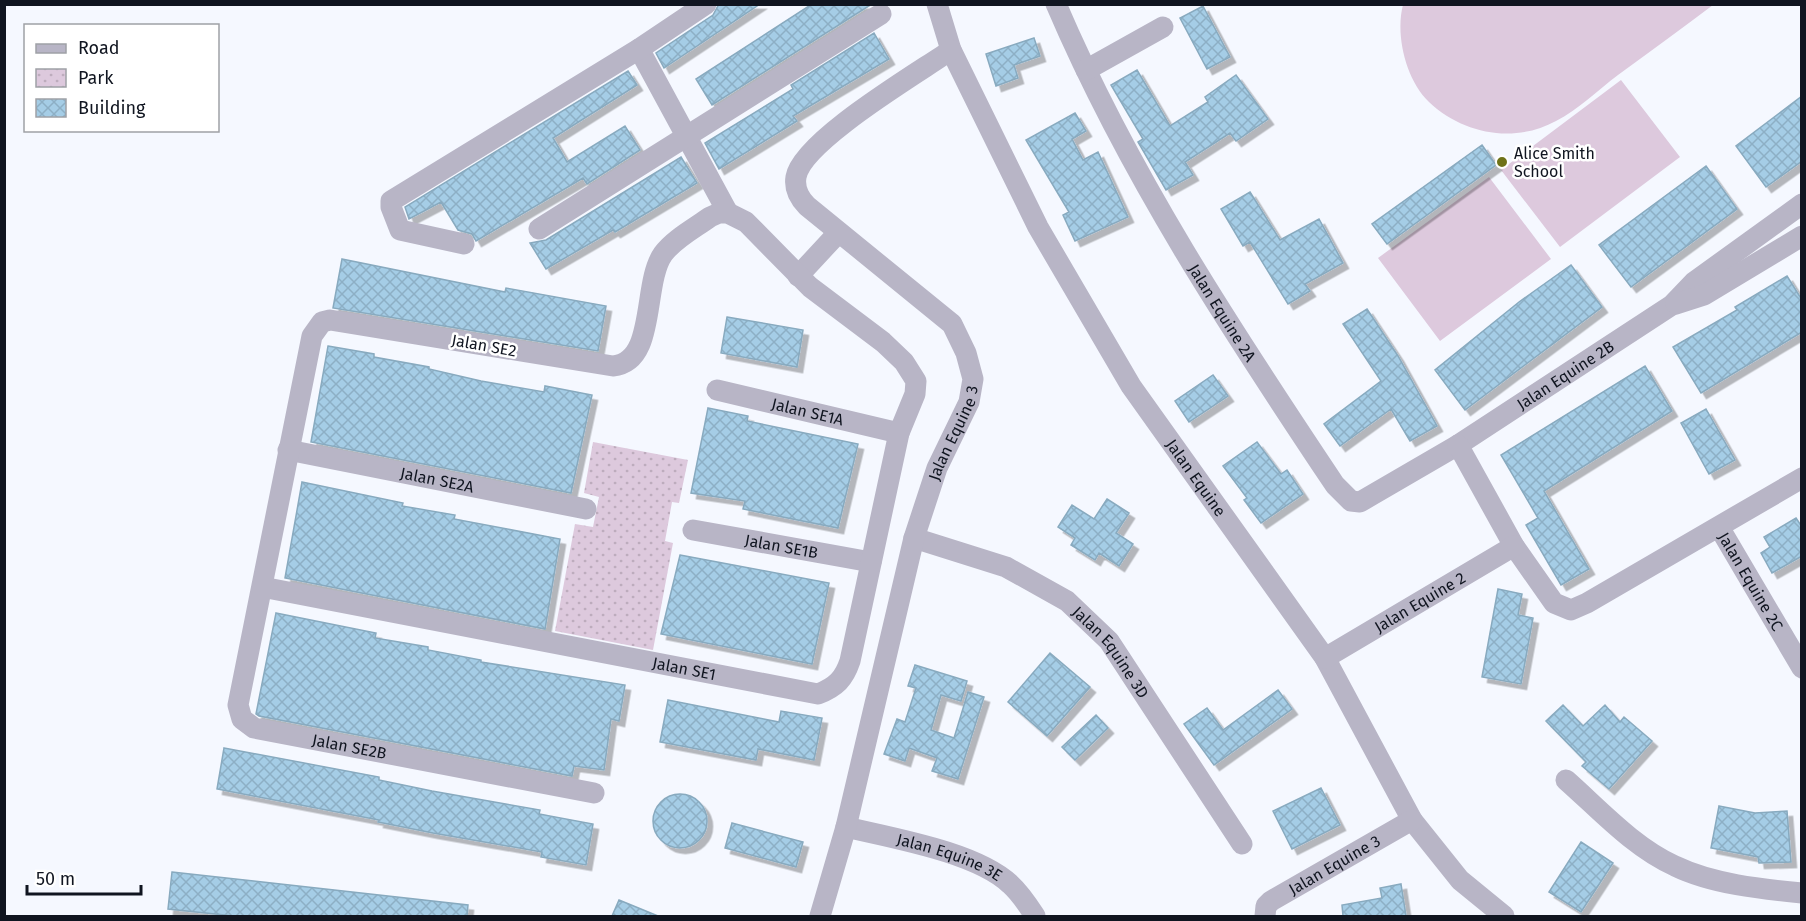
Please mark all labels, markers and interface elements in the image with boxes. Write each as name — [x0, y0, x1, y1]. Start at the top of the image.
legend — [24, 24, 219, 132]
text: Road — [78, 37, 120, 59]
text: Park — [78, 67, 114, 89]
text: Building — [78, 97, 146, 119]
place label: Alice Smith School — [1514, 144, 1595, 181]
marker: Alice Smith School — [1495, 155, 1509, 169]
street label: Jalan Equine 2A — [1184, 261, 1260, 366]
street label: Jalan SE2 — [450, 330, 518, 361]
street label: Jalan Equine 2B — [1513, 337, 1618, 414]
street label: Jalan Equine 3 — [925, 384, 982, 483]
street label: Jalan SE1A — [769, 394, 846, 430]
street label: Jalan Equine — [1162, 436, 1230, 520]
street label: Jalan SE2A — [398, 463, 476, 497]
street label: Jalan Equine 2C — [1714, 529, 1787, 634]
street label: Jalan SE1B — [743, 531, 820, 562]
street label: Jalan Equine 2 — [1371, 568, 1469, 637]
street label: Jalan Equine 3D — [1068, 602, 1153, 702]
street label: Jalan SE1 — [651, 653, 718, 684]
street label: Jalan SE2B — [311, 730, 388, 763]
street label: Jalan Equine 3E — [895, 830, 1006, 885]
street label: Jalan Equine 3 — [1285, 831, 1384, 899]
scale bar — [27, 858, 141, 896]
text: 50 m — [36, 868, 75, 890]

